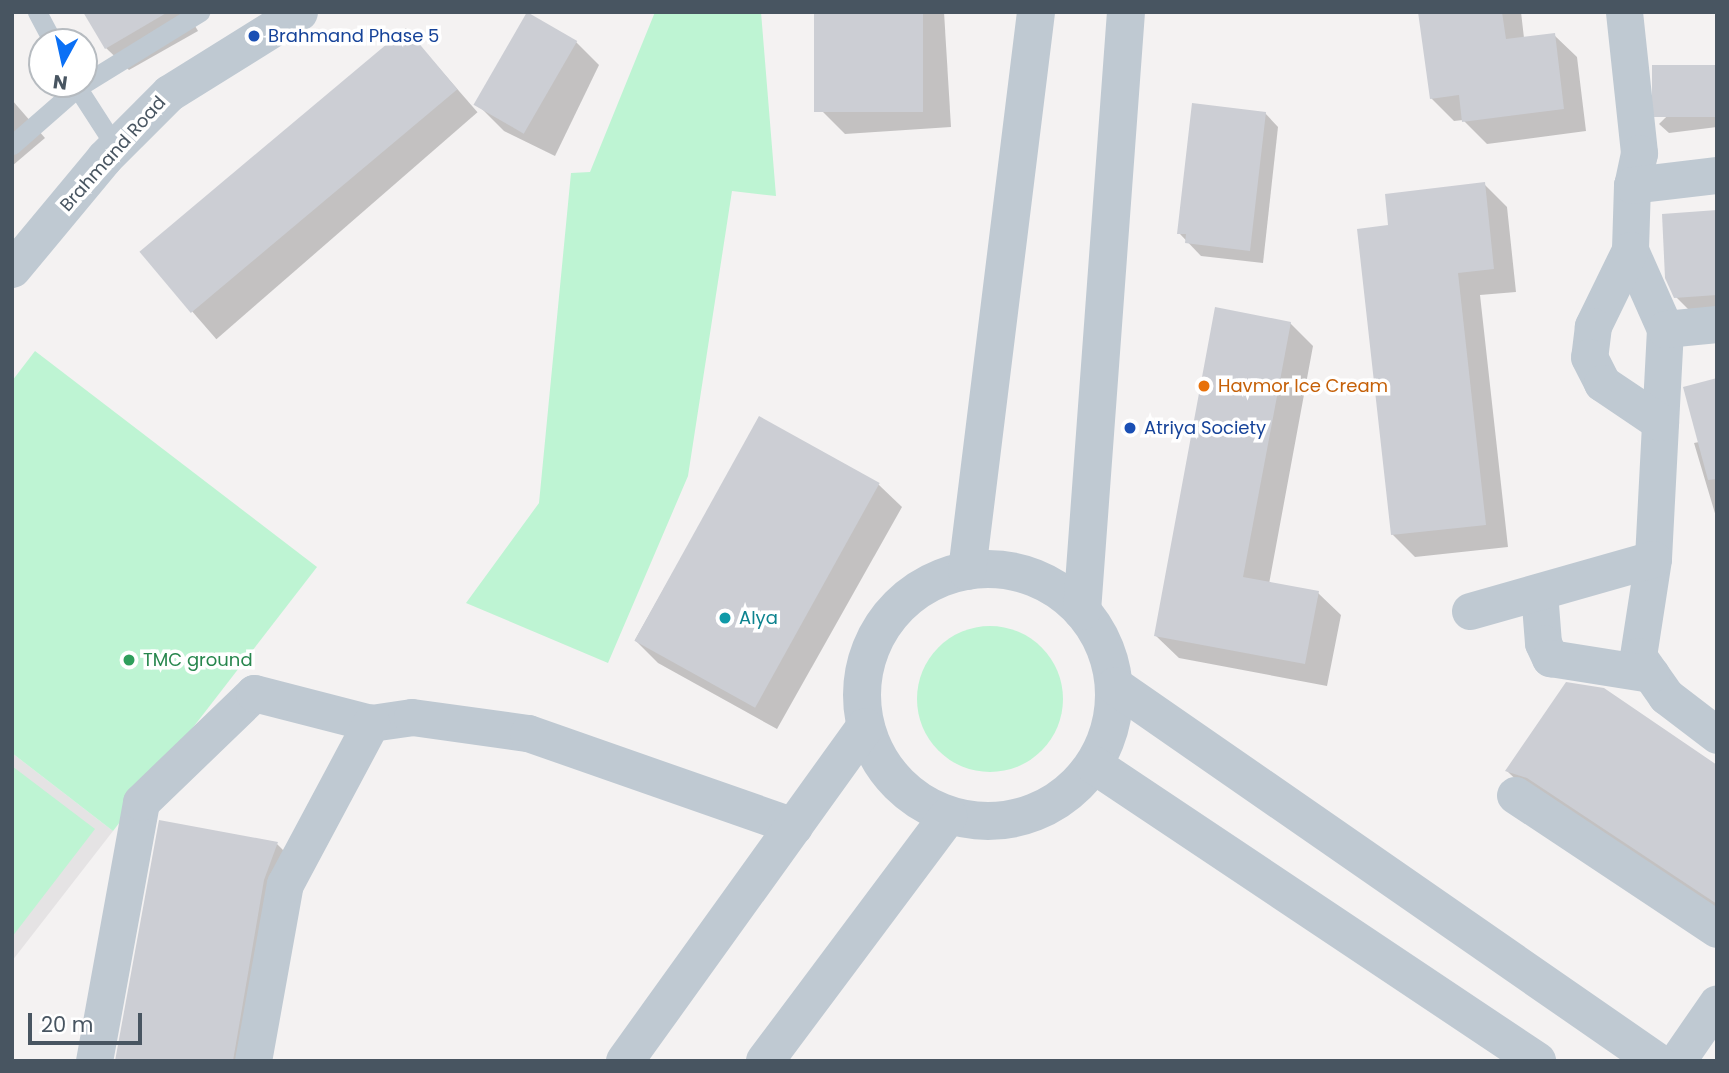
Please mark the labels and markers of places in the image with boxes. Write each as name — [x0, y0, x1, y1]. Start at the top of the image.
place label: Brahmand Phase 5 — [268, 25, 439, 47]
marker: Brahmand Phase 5 — [246, 28, 262, 44]
place label: Havmor Ice Cream — [1218, 375, 1388, 397]
marker: Havmor Ice Cream — [1196, 378, 1212, 394]
place label: Atriya Society — [1144, 417, 1266, 439]
marker: Atriya Society — [1122, 420, 1138, 436]
place label: Alya — [739, 607, 778, 629]
marker: Alya — [717, 610, 733, 626]
place label: TMC ground — [143, 649, 253, 671]
marker: TMC ground — [121, 652, 137, 668]

